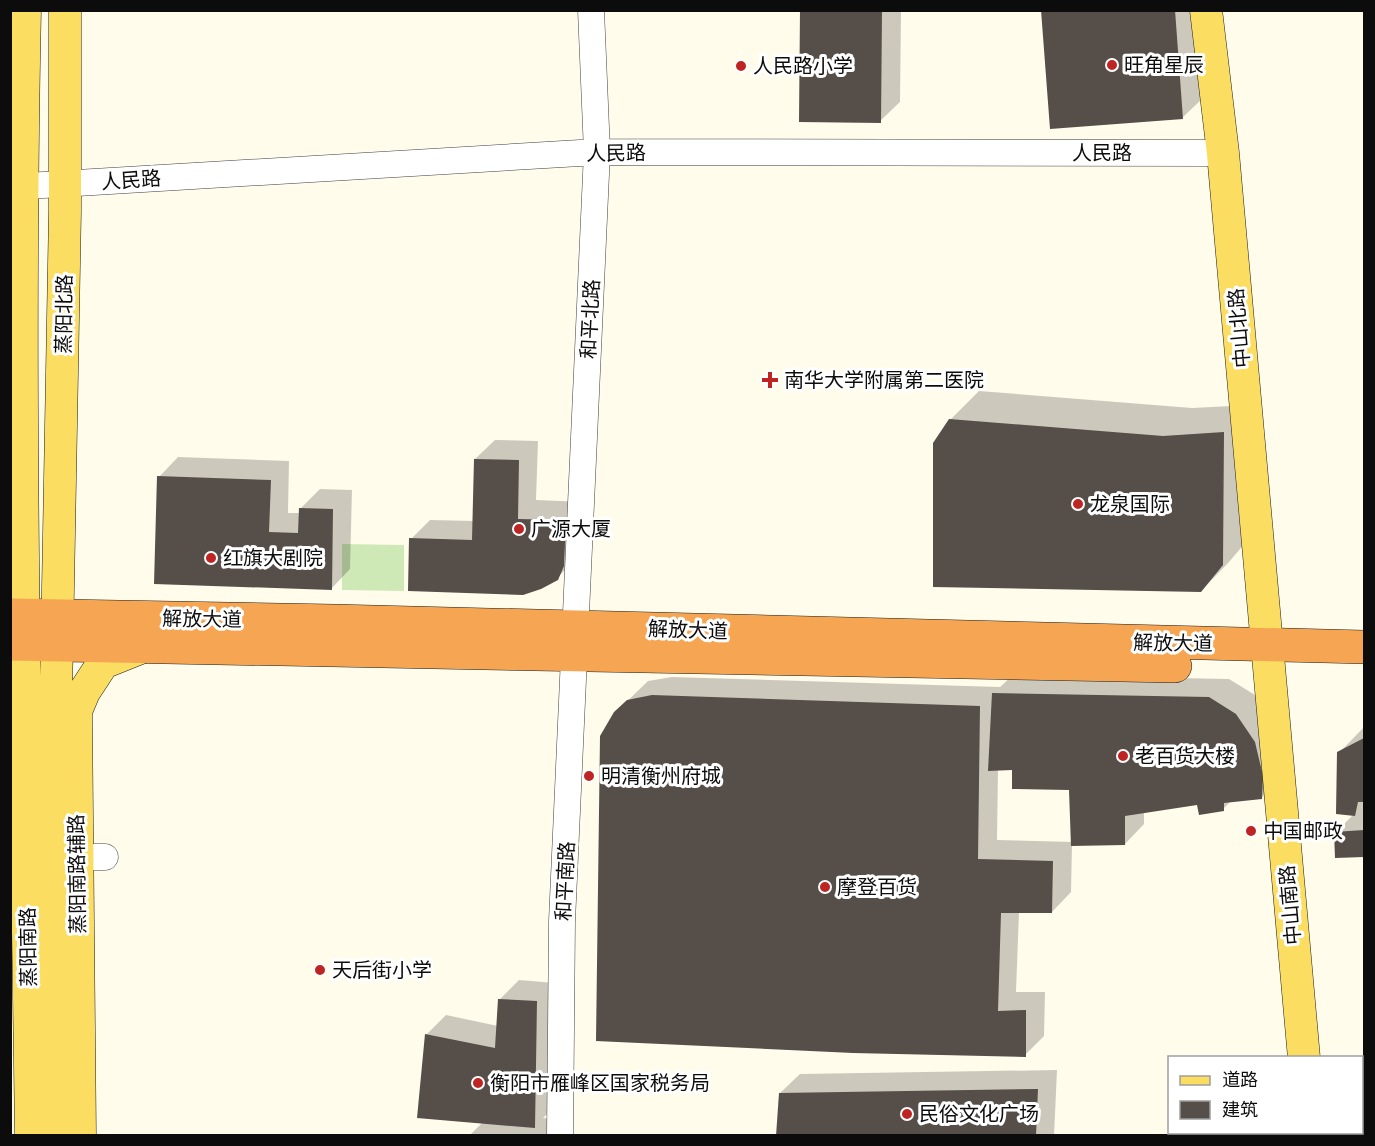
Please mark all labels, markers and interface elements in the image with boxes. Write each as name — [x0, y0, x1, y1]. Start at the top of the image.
place label: 旺角星辰 — [1124, 53, 1204, 77]
place label: 人民路小学 — [753, 54, 853, 78]
marker: 旺角星辰 — [1105, 58, 1119, 72]
marker: 人民路小学 — [734, 59, 748, 73]
street label: 人民路 — [586, 140, 646, 166]
street label: 人民路 — [1072, 141, 1132, 165]
street label: 人民路 — [100, 166, 162, 194]
street label: 蒸阳北路 — [51, 274, 77, 354]
street label: 和平北路 — [576, 278, 604, 360]
street label: 中山北路 — [1224, 287, 1254, 369]
place label: 南华大学附属第二医院 — [784, 368, 984, 392]
marker: 南华大学附属第二医院 — [761, 371, 779, 389]
place label: 龙泉国际 — [1090, 492, 1170, 516]
marker: 龙泉国际 — [1071, 497, 1085, 511]
place label: 广源大厦 — [531, 517, 611, 541]
marker: 广源大厦 — [512, 522, 526, 536]
place label: 红旗大剧院 — [223, 546, 323, 570]
marker: 红旗大剧院 — [204, 551, 218, 565]
street label: 解放大道 — [162, 606, 242, 632]
street label: 解放大道 — [648, 617, 728, 643]
street label: 解放大道 — [1133, 630, 1213, 656]
place label: 老百货大楼 — [1135, 744, 1235, 768]
marker: 老百货大楼 — [1116, 749, 1130, 763]
place label: 明清衡州府城 — [601, 764, 721, 788]
marker: 明清衡州府城 — [582, 769, 596, 783]
street label: 蒸阳南路辅路 — [64, 814, 90, 934]
place label: 中国邮政 — [1263, 819, 1343, 843]
marker: 中国邮政 — [1244, 824, 1258, 838]
street label: 和平南路 — [551, 840, 579, 922]
street label: 中山南路 — [1275, 864, 1305, 946]
place label: 摩登百货 — [837, 875, 917, 899]
marker: 摩登百货 — [818, 880, 832, 894]
street label: 蒸阳南路 — [15, 907, 41, 987]
place label: 天后街小学 — [332, 958, 432, 982]
marker: 天后街小学 — [313, 963, 327, 977]
legend — [1168, 1056, 1363, 1134]
text: 道路 — [1222, 1069, 1258, 1091]
place label: 衡阳市雁峰区国家税务局 — [490, 1071, 710, 1095]
marker: 衡阳市雁峰区国家税务局 — [471, 1076, 485, 1090]
text: 建筑 — [1222, 1099, 1258, 1121]
place label: 民俗文化广场 — [919, 1102, 1039, 1126]
marker: 民俗文化广场 — [900, 1107, 914, 1121]

